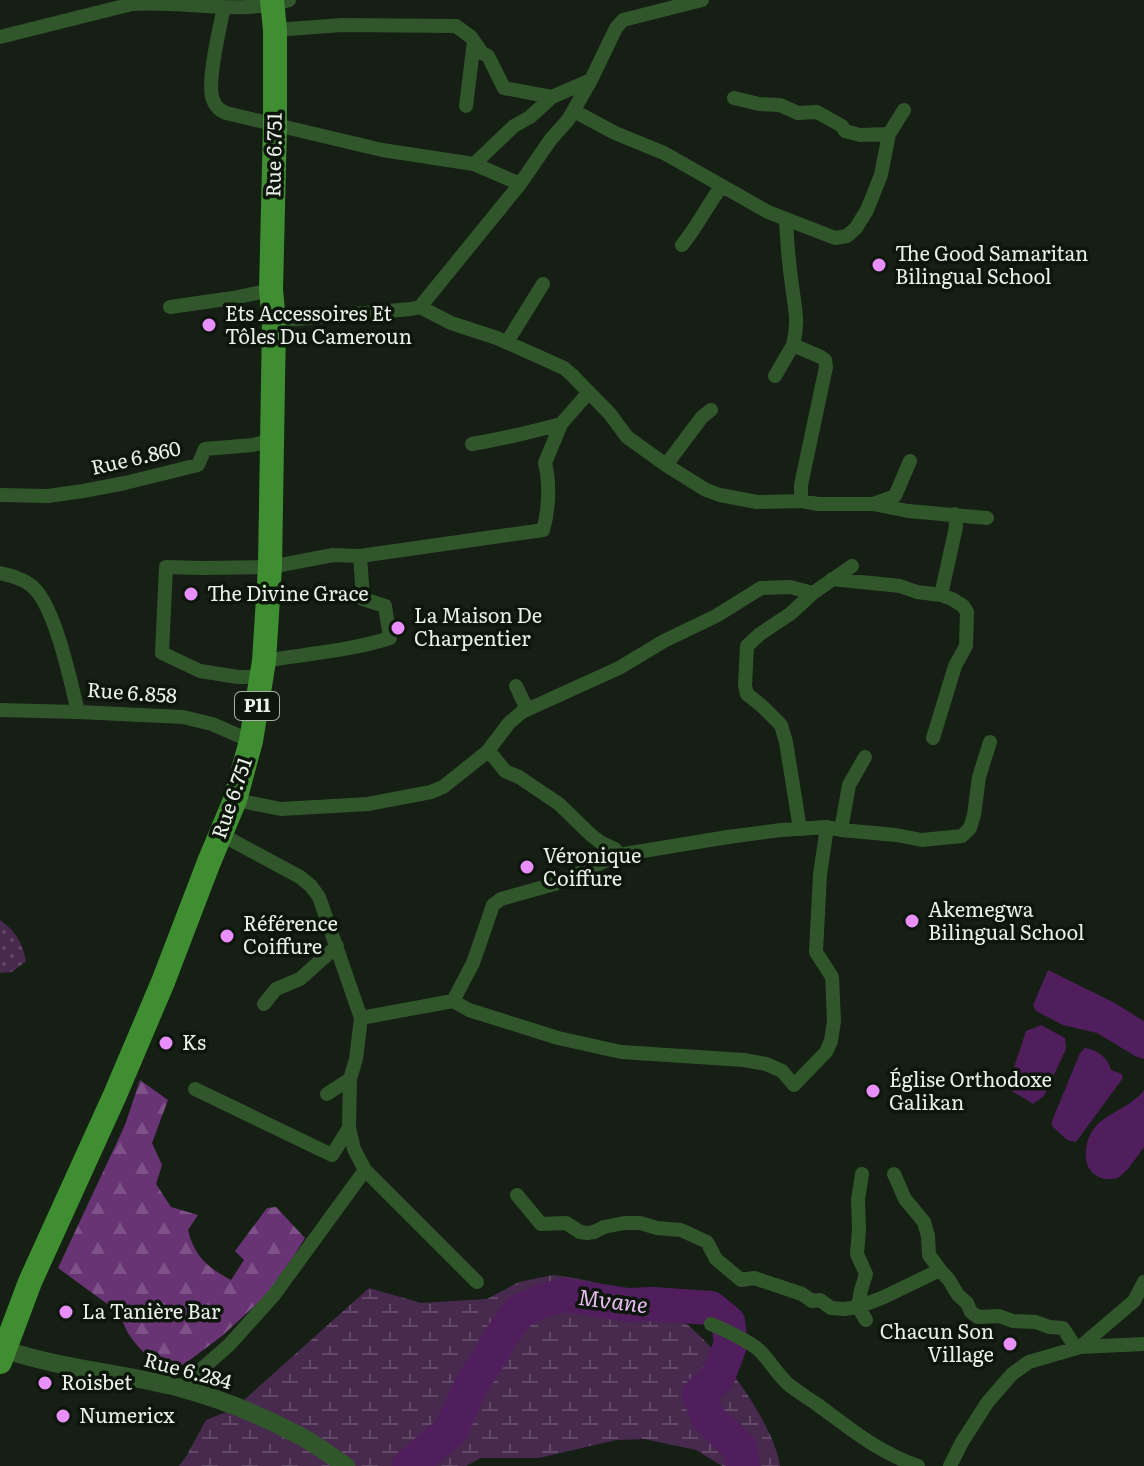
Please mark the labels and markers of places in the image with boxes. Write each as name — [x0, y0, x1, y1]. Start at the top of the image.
place label: The Good Samaritan Bilingual School — [895, 237, 1088, 290]
marker: The Good Samaritan Bilingual School — [870, 256, 888, 274]
place label: Ets Accessoires Et Tôles Du Cameroun — [225, 297, 412, 350]
marker: Ets Accessoires Et Tôles Du Cameroun — [200, 316, 218, 334]
place label: The Divine Grace — [207, 577, 369, 607]
marker: The Divine Grace — [182, 585, 200, 603]
place label: La Maison De Charpentier — [414, 599, 542, 652]
marker: La Maison De Charpentier — [389, 619, 407, 637]
place label: Véronique Coiffure — [543, 839, 642, 892]
marker: Véronique Coiffure — [518, 858, 536, 876]
place label: Akemegwa Bilingual School — [928, 893, 1085, 946]
place label: Référence Coiffure — [243, 907, 338, 960]
marker: Akemegwa Bilingual School — [903, 912, 921, 930]
marker: Référence Coiffure — [218, 927, 236, 945]
place label: Ks — [182, 1026, 206, 1056]
marker: Ks — [157, 1034, 175, 1052]
place label: Église Orthodoxe Galikan — [889, 1063, 1052, 1116]
marker: Église Orthodoxe Galikan — [864, 1082, 882, 1100]
place label: La Tanière Bar — [82, 1295, 221, 1325]
marker: La Tanière Bar — [57, 1303, 75, 1321]
place label: Chacun Son Village — [880, 1315, 994, 1368]
marker: Chacun Son Village — [1001, 1335, 1019, 1353]
place label: Roisbet — [61, 1366, 132, 1396]
marker: Roisbet — [36, 1374, 54, 1392]
place label: Numericx — [79, 1399, 175, 1429]
marker: Numericx — [54, 1407, 72, 1425]

